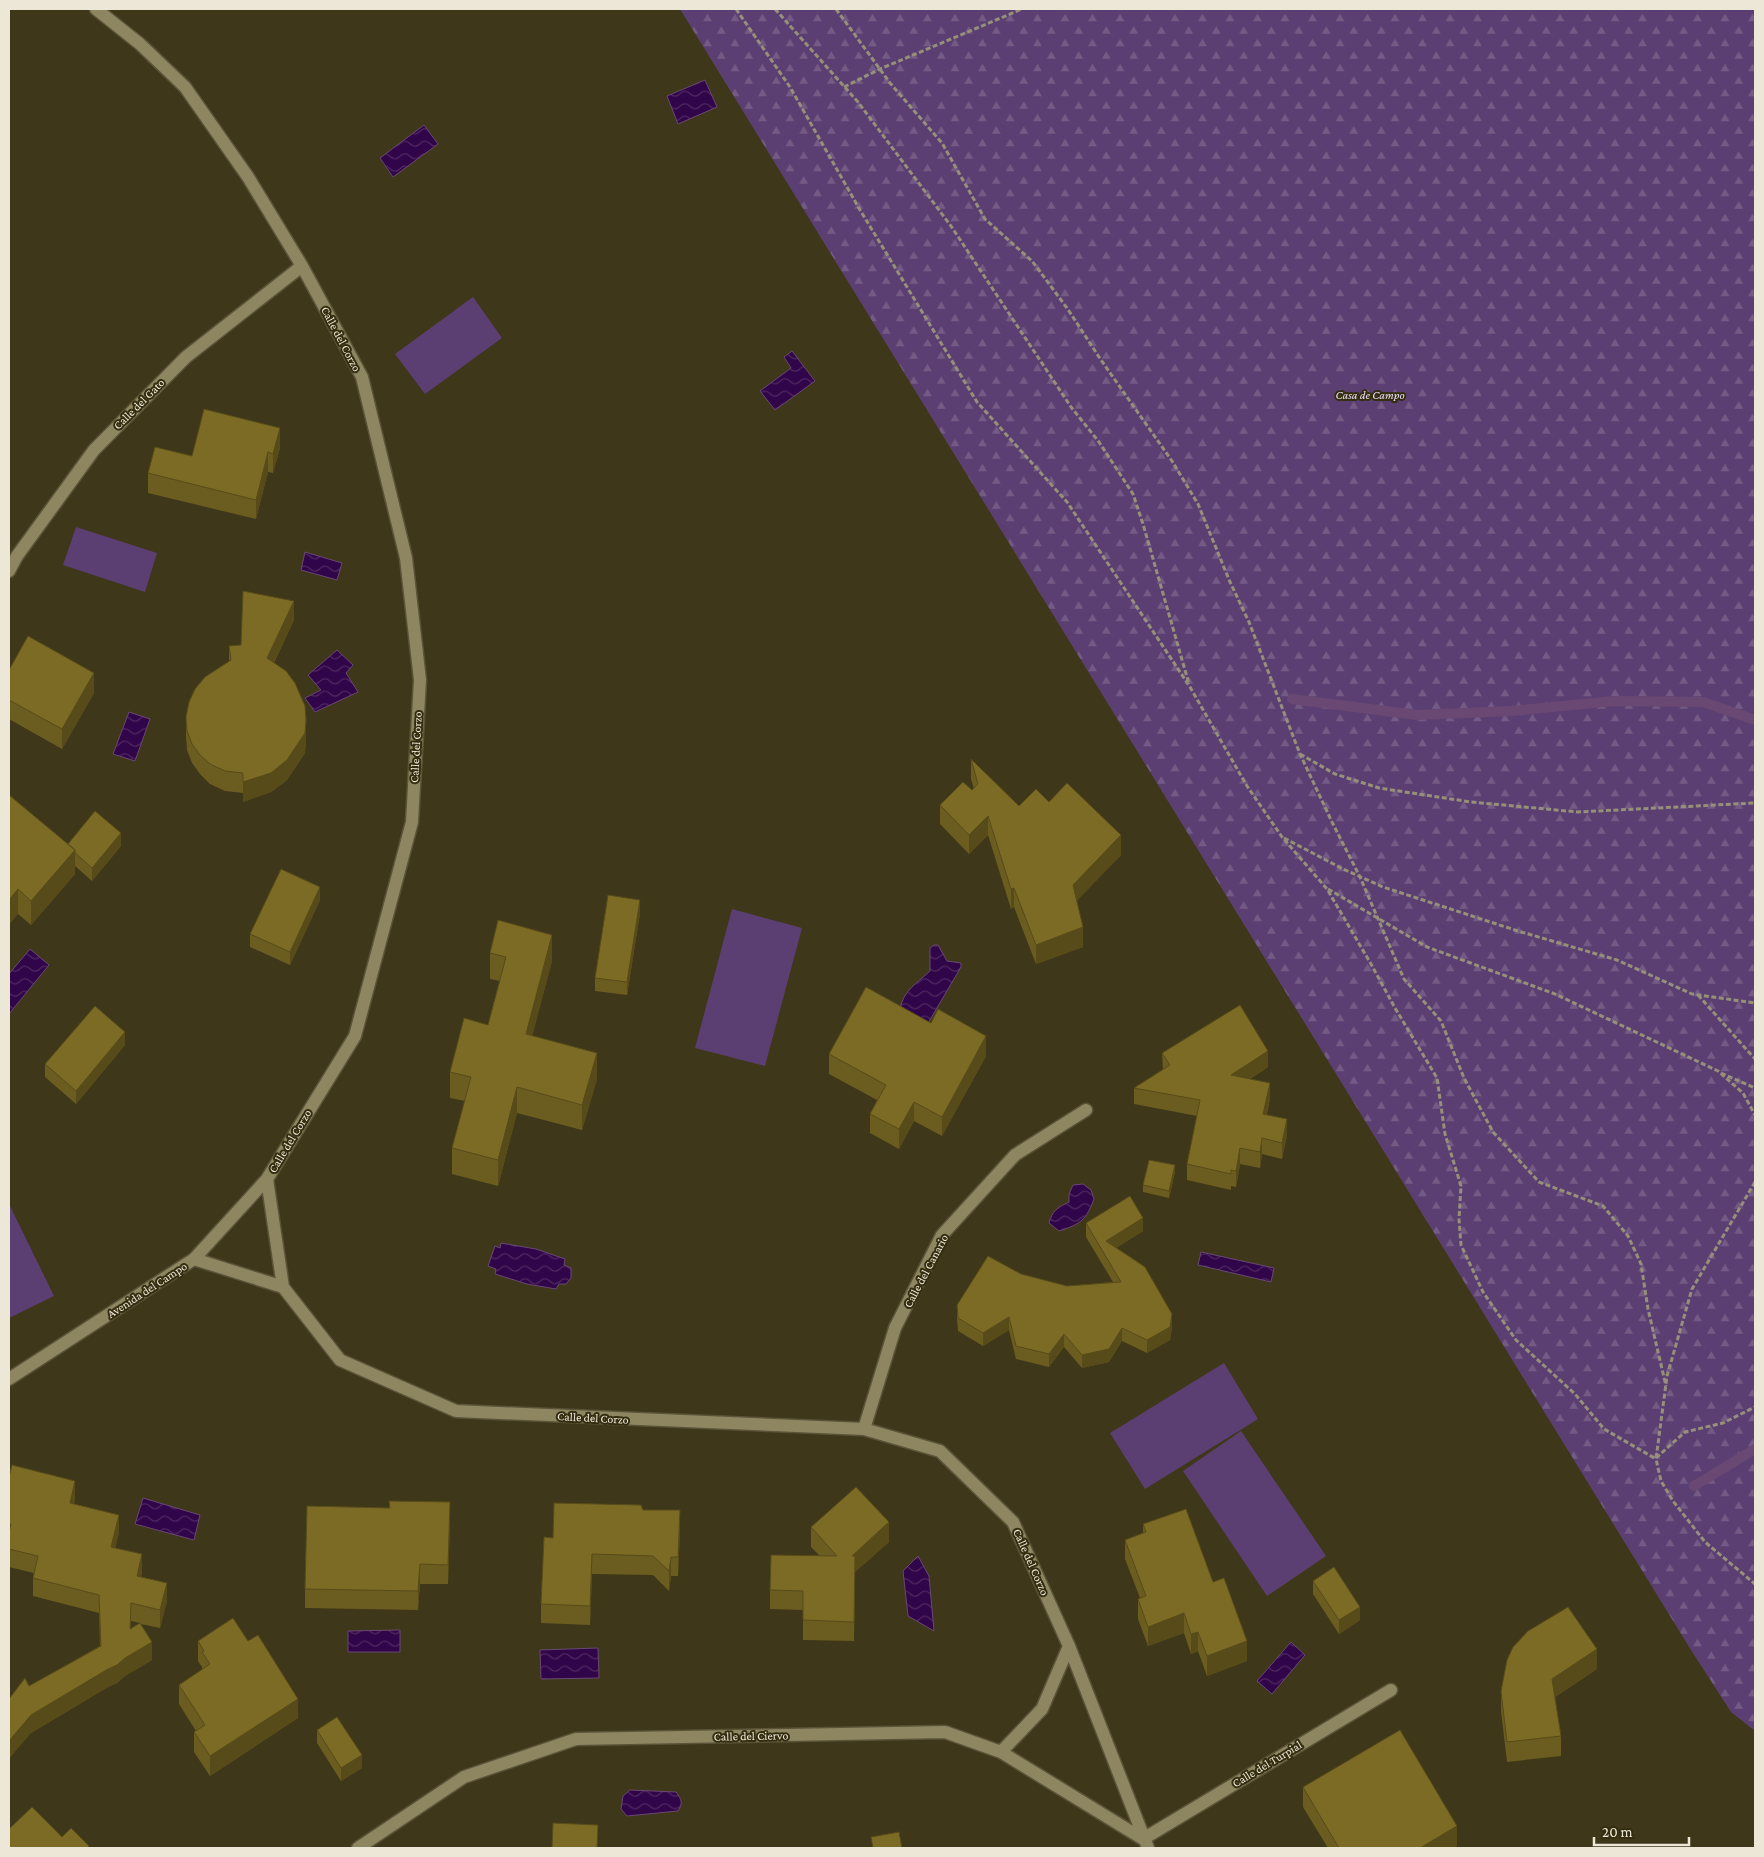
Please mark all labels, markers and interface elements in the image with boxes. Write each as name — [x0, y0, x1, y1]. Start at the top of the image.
street label: Calle del Corzo — [318, 304, 364, 374]
street label: Calle del Gato — [111, 376, 167, 432]
park label: Casa de Campo — [1336, 388, 1405, 402]
street label: Calle del Corzo — [407, 711, 425, 783]
street label: Calle del Corzo — [266, 1107, 314, 1175]
street label: Calle del Canario — [901, 1232, 951, 1310]
street label: Avenida del Campo — [104, 1259, 190, 1321]
street label: Calle del Corzo — [557, 1409, 629, 1427]
street label: Calle del Corzo — [1010, 1526, 1052, 1598]
street label: Calle del Ciervo — [714, 1728, 788, 1744]
street label: Calle del Turpial — [1230, 1738, 1304, 1790]
scale bar — [1594, 1814, 1689, 1846]
text: 20 m — [1602, 1824, 1633, 1840]

